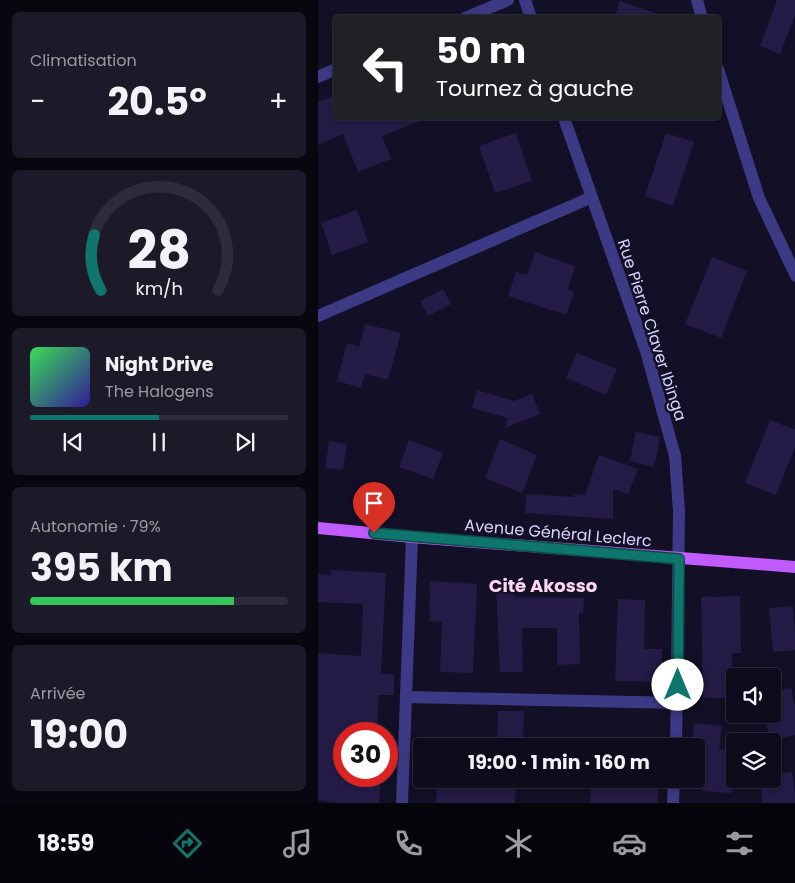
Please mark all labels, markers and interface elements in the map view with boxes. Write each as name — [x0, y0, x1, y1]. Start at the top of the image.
text: 50 m — [436, 26, 526, 75]
icon: left — [353, 35, 418, 100]
text: Climatisation — [30, 49, 137, 72]
text: Tournez à gauche — [436, 73, 634, 104]
text: 20.5° — [107, 75, 207, 128]
text: − — [30, 82, 45, 121]
text: + — [269, 82, 288, 121]
text: 28 — [127, 214, 191, 287]
street label: Rue Pierre Claver Ibinga — [612, 236, 692, 424]
text: km/h — [135, 276, 183, 301]
text: Night Drive — [105, 351, 214, 378]
text: The Halogens — [105, 380, 213, 403]
icon: previous — [59, 428, 87, 456]
icon: pause — [145, 428, 173, 456]
icon: next — [231, 428, 259, 456]
pin — [353, 482, 395, 533]
icon: arrive — [360, 489, 388, 517]
street label: Avenue Général Leclerc — [463, 513, 653, 553]
text: Autonomie · 79% — [30, 515, 161, 538]
text: 395 km — [30, 541, 173, 594]
district label: Cité Akosso — [489, 573, 597, 598]
position arrow — [651, 658, 703, 710]
map controls — [726, 668, 781, 788]
button: sound — [726, 668, 781, 723]
text: Arrivée — [30, 682, 85, 705]
text: 19:00 — [30, 708, 128, 761]
speed limit sign: 30 — [333, 722, 398, 787]
button: layers — [726, 733, 781, 788]
text: 19:00 · 1 min · 160 m — [468, 749, 650, 776]
icon: directions — [170, 826, 205, 861]
icon: music — [280, 826, 315, 861]
icon: phone — [391, 826, 426, 861]
icon: climate — [501, 826, 536, 861]
icon: car — [612, 826, 647, 861]
icon: filters — [722, 826, 757, 861]
text: 18:59 — [38, 828, 94, 859]

